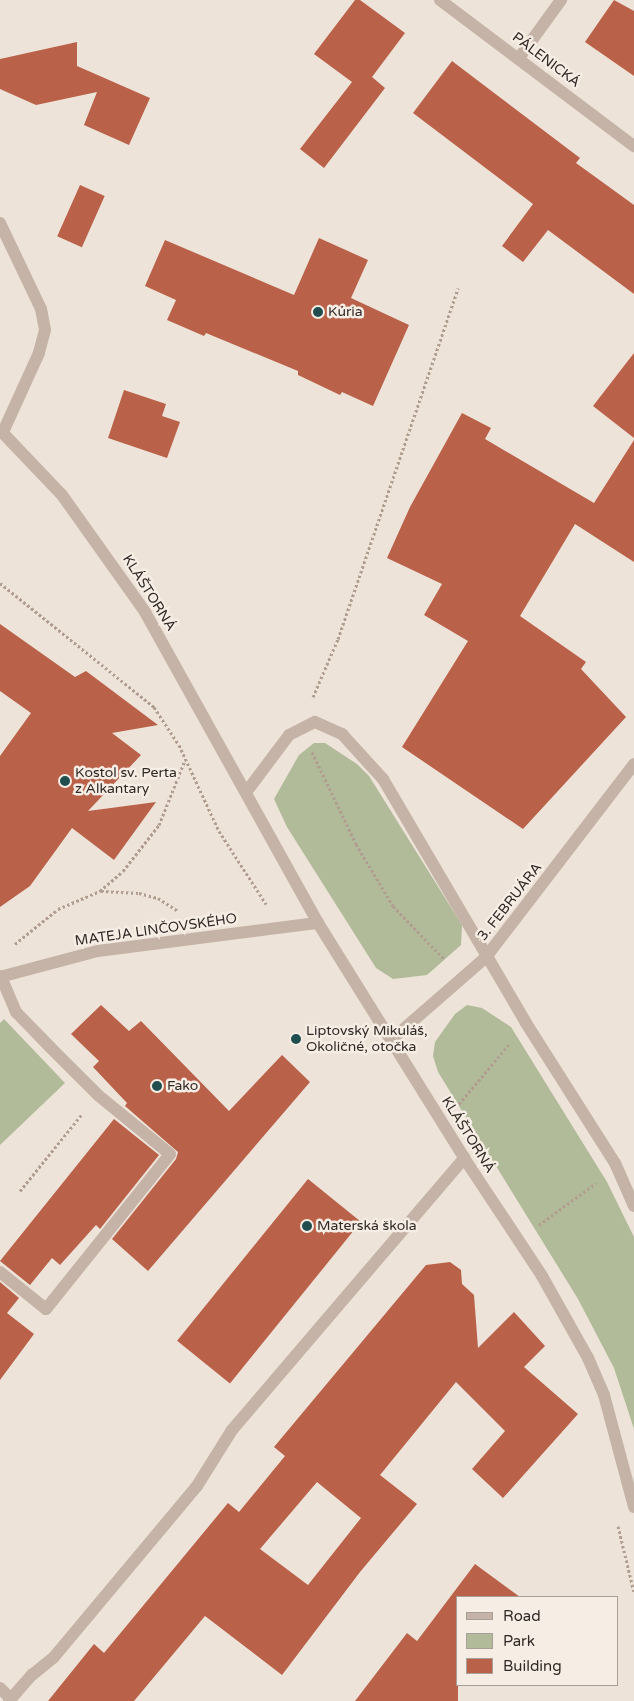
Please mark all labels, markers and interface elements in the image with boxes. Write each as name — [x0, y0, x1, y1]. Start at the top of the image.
street label: PÁLENICKÁ — [509, 29, 583, 91]
place label: Kúria — [328, 304, 363, 320]
marker: Kúria — [312, 306, 324, 318]
street label: KLÁŠTORNÁ — [119, 552, 179, 634]
place label: Kostol sv. Perta z Alkantary — [75, 765, 177, 798]
marker: Kostol sv. Perta z Alkantary — [59, 775, 71, 787]
street label: 3. FEBRUÁRA — [474, 860, 546, 944]
street label: MATEJA LINČOVSKÉHO — [74, 910, 238, 950]
place label: Liptovský Mikuláš, Okoličné, otočka — [306, 1023, 428, 1056]
marker: Liptovský Mikuláš, Okoličné, otočka — [290, 1033, 302, 1045]
place label: Fako — [167, 1078, 198, 1094]
marker: Fako — [151, 1080, 163, 1092]
street label: KLÁŠTORNÁ — [438, 1094, 498, 1176]
place label: Materská škola — [317, 1218, 417, 1234]
marker: Materská škola — [301, 1220, 313, 1232]
legend — [456, 1596, 619, 1686]
text: Road — [503, 1607, 541, 1625]
text: Park — [503, 1632, 535, 1650]
text: Building — [503, 1657, 562, 1675]

